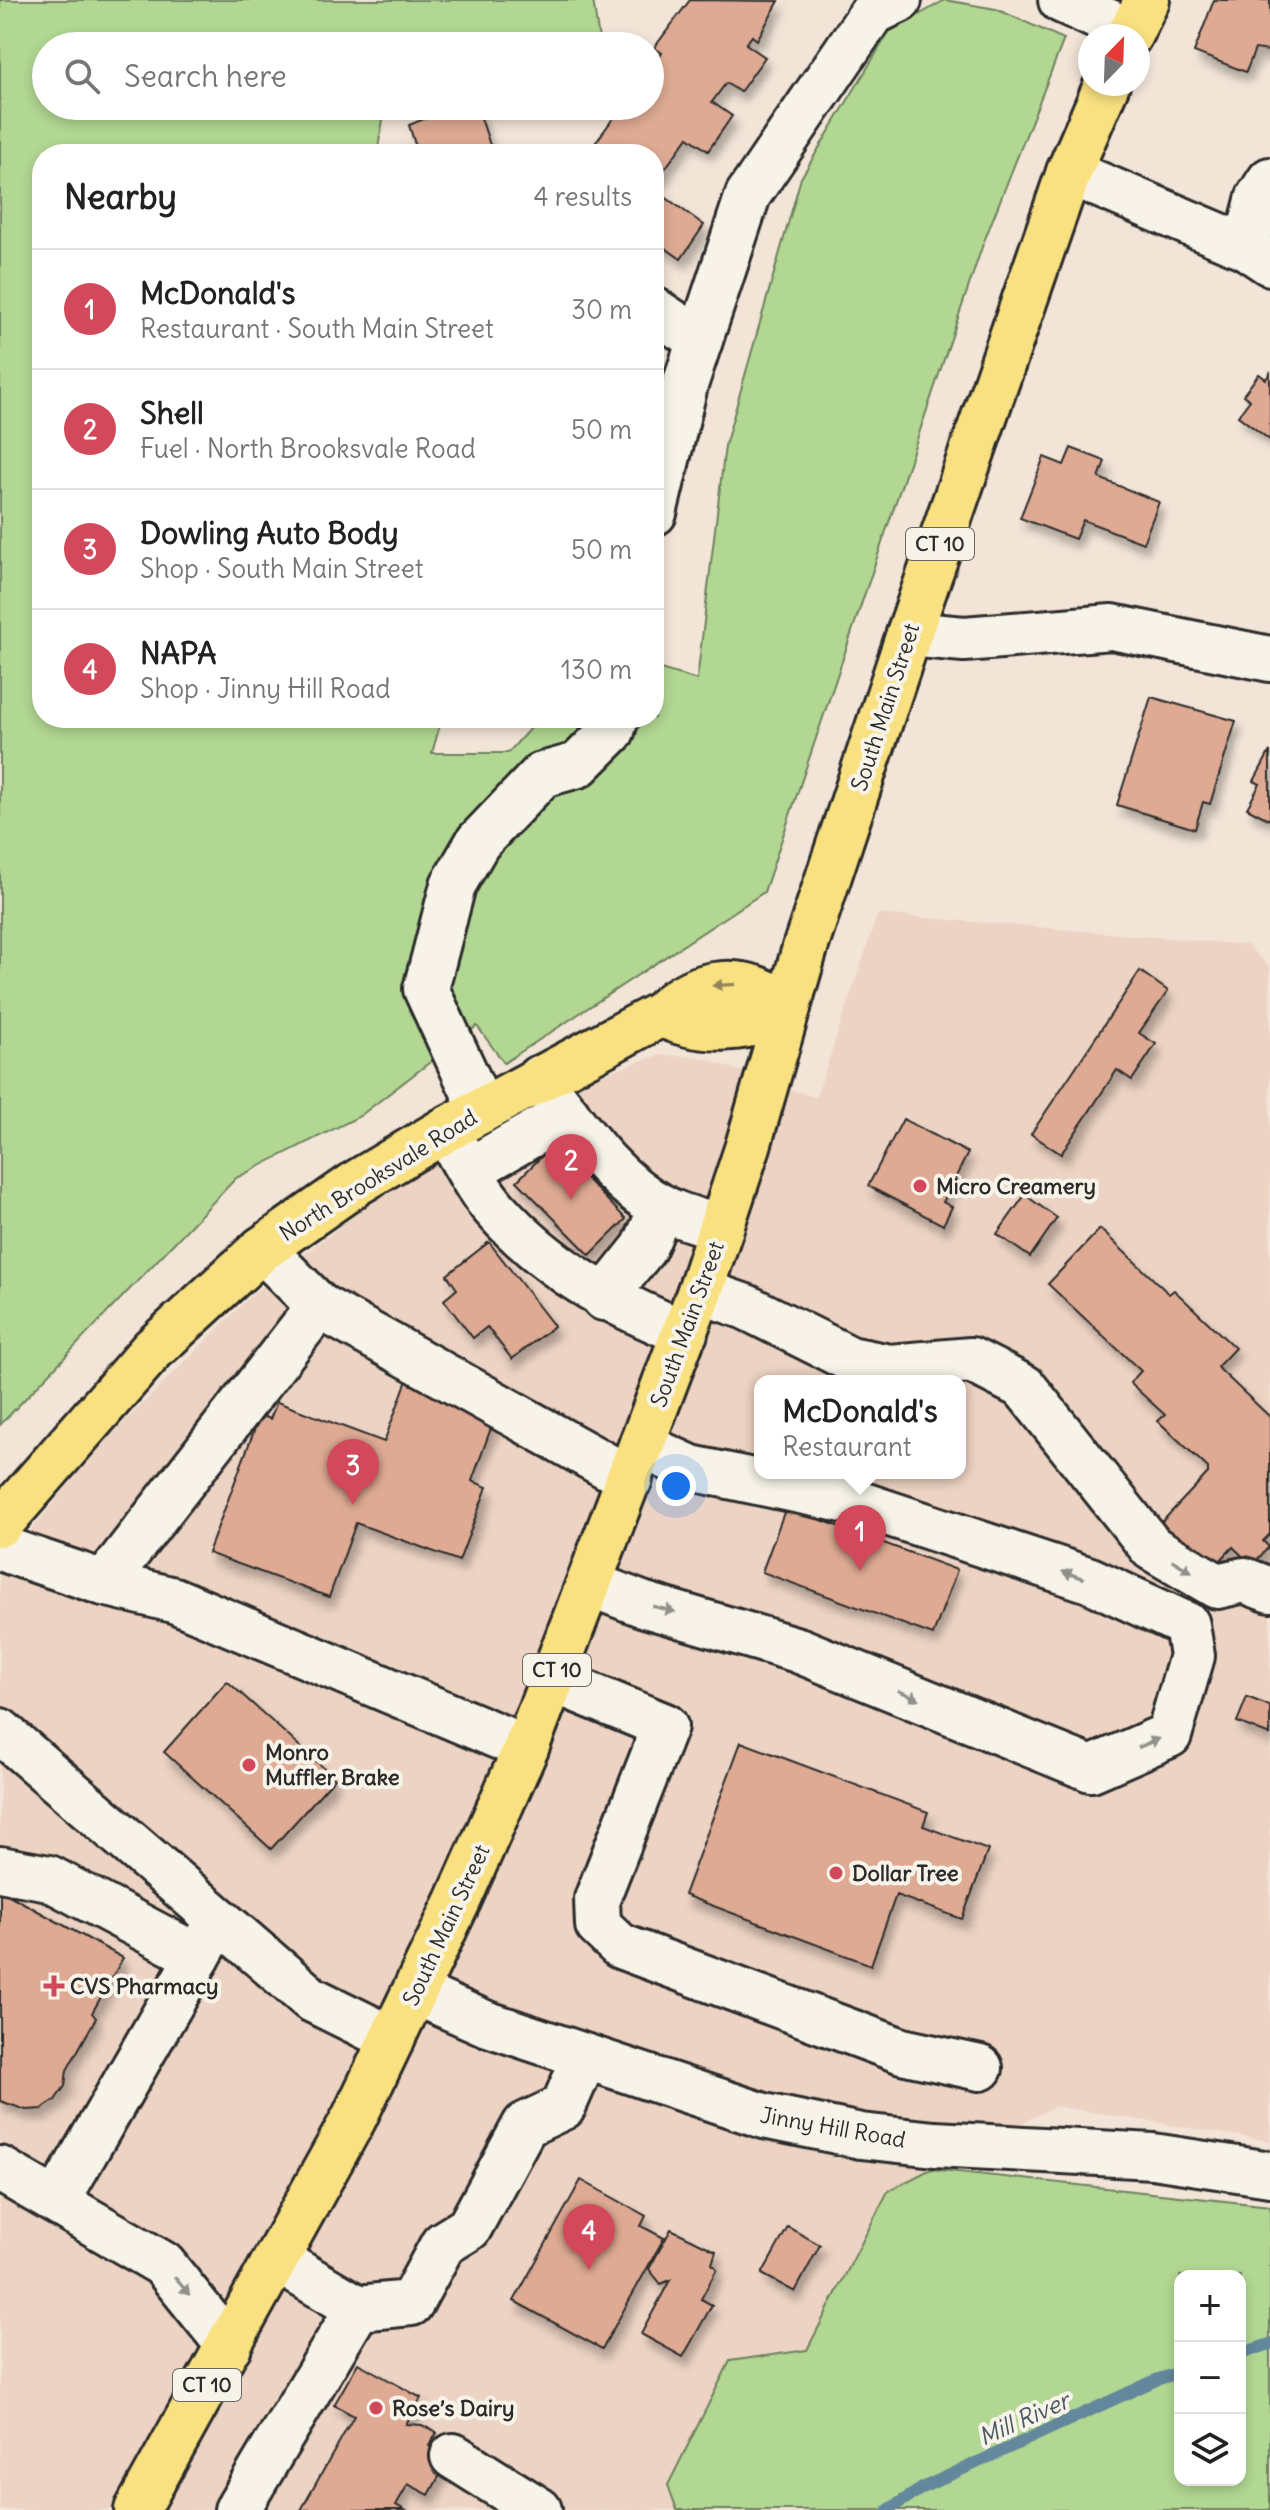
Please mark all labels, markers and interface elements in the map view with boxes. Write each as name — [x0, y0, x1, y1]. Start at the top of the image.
north arrow — [1078, 24, 1150, 96]
search box — [32, 32, 664, 120]
icon: search — [60, 54, 104, 98]
text: Search here — [124, 57, 287, 95]
text: Nearby — [64, 175, 177, 218]
text: 4 results — [534, 180, 632, 213]
text: McDonald's — [140, 274, 295, 312]
text: 1 — [85, 293, 95, 326]
text: 30 m — [571, 293, 632, 326]
text: Restaurant · South Main Street — [140, 312, 494, 345]
text: Shell — [140, 394, 204, 432]
text: 2 — [83, 413, 97, 446]
text: 50 m — [571, 413, 632, 446]
text: Fuel · North Brooksvale Road — [140, 432, 476, 465]
text: Dowling Auto Body — [140, 514, 398, 552]
road number: CT 10 — [906, 528, 974, 560]
text: 3 — [83, 533, 97, 566]
text: 50 m — [571, 533, 632, 566]
text: Shop · South Main Street — [140, 552, 423, 585]
street label: South Main Street — [845, 620, 925, 794]
text: NAPA — [140, 634, 216, 672]
text: 4 — [82, 653, 98, 686]
text: 130 m — [561, 653, 632, 686]
text: Shop · Jinny Hill Road — [140, 672, 391, 705]
one-way arrow — [711, 979, 736, 992]
street label: North Brooksvale Road — [274, 1103, 482, 1247]
pin: 2 — [545, 1134, 597, 1200]
place label: Micro Creamery — [936, 1172, 1096, 1200]
marker: Micro Creamery — [911, 1177, 929, 1195]
street label: South Main Street — [644, 1237, 730, 1411]
popup — [754, 1375, 966, 1479]
text: McDonald's — [782, 1392, 938, 1430]
text: Restaurant — [782, 1430, 912, 1463]
pin: 3 — [327, 1439, 379, 1505]
your location — [656, 1466, 696, 1506]
pin: 1 — [834, 1505, 886, 1571]
one-way arrow — [1171, 1558, 1193, 1572]
one-way arrow — [1060, 1568, 1084, 1580]
one-way arrow — [651, 1604, 676, 1616]
road number: CT 10 — [523, 1654, 591, 1686]
one-way arrow — [897, 1689, 921, 1702]
one-way arrow — [1137, 1737, 1161, 1750]
place label: Monro Muffler Brake — [265, 1738, 400, 1791]
marker: Monro Muffler Brake — [240, 1756, 258, 1774]
street label: South Main Street — [396, 1840, 496, 2010]
place label: Dollar Tree — [852, 1859, 959, 1887]
marker: Dollar Tree — [827, 1864, 845, 1882]
place label: CVS Pharmacy — [70, 1972, 219, 2000]
marker: CVS Pharmacy — [45, 1977, 63, 1995]
street label: Jinny Hill Road — [758, 2100, 908, 2154]
pin: 4 — [563, 2204, 615, 2270]
map controls — [1174, 2270, 1246, 2486]
button: + — [1174, 2270, 1246, 2342]
one-way arrow — [173, 2275, 190, 2295]
button: − — [1174, 2342, 1246, 2414]
road number: CT 10 — [173, 2369, 241, 2401]
water label: Mill River — [974, 2384, 1077, 2451]
place label: Rose’s Dairy — [392, 2394, 514, 2422]
marker: Rose’s Dairy — [367, 2399, 385, 2417]
button: layers — [1174, 2414, 1246, 2486]

